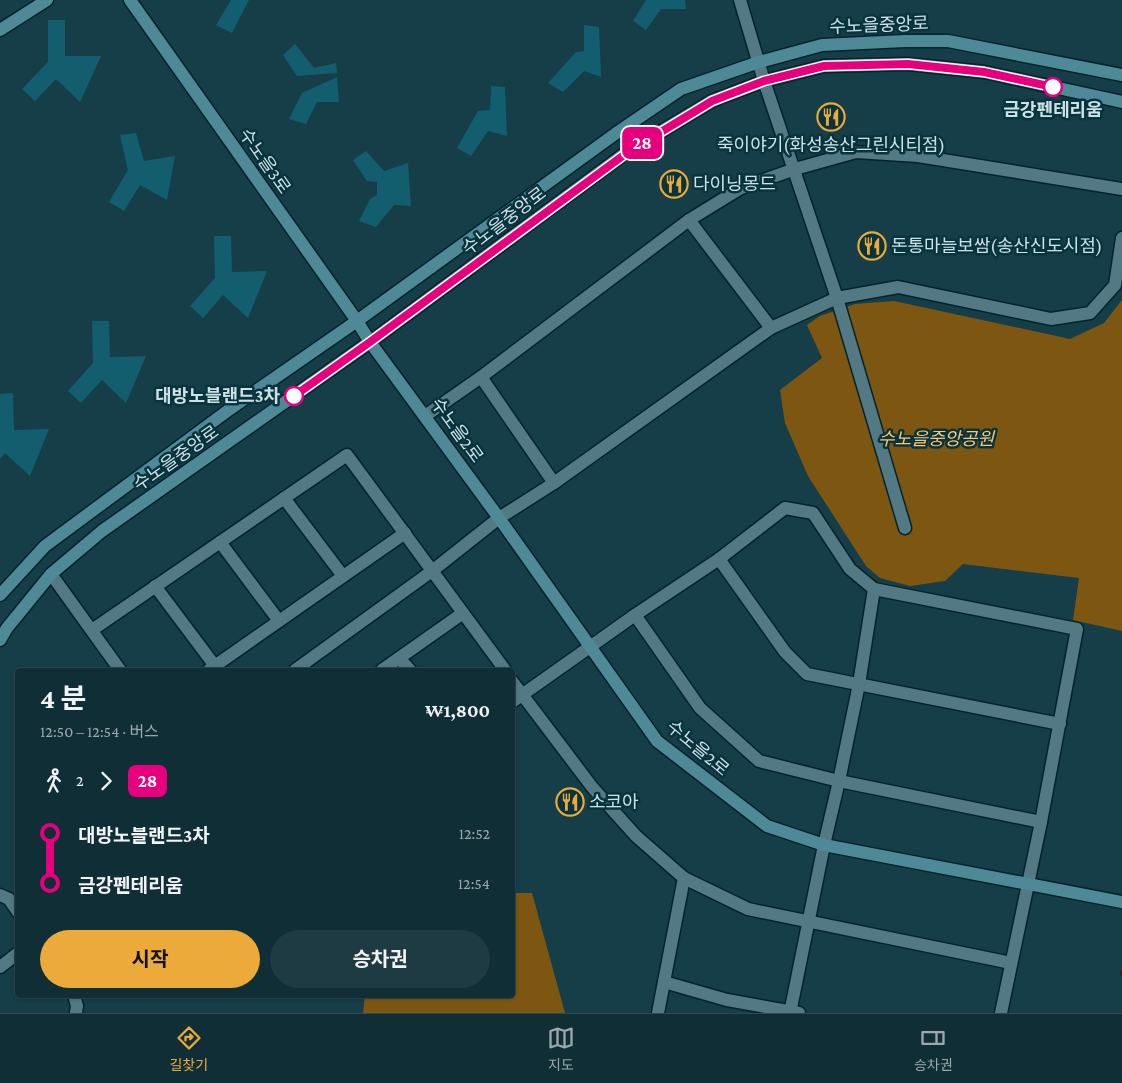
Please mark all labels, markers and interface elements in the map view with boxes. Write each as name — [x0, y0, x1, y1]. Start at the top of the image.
street label: 수노을중앙로 — [829, 13, 929, 37]
marker: 금강펜테리움 — [1043, 77, 1063, 97]
place label: 금강펜테리움 — [1003, 100, 1103, 120]
restaurant icon: 죽이야기(화성송산그린시티점) — [816, 102, 846, 132]
street label: 수노을3로 — [235, 125, 295, 197]
line badge: 28 — [620, 127, 664, 159]
text: 28 — [632, 133, 652, 153]
place label: 죽이야기(화성송산그린시티점) — [717, 135, 945, 156]
restaurant icon: 다이닝몽드 — [659, 169, 689, 199]
place label: 다이닝몽드 — [693, 174, 776, 194]
street label: 수노을중앙로 — [458, 183, 550, 259]
restaurant icon: 돈통마늘보쌈(송산신도시점) — [857, 231, 887, 261]
place label: 돈통마늘보쌈(송산신도시점) — [891, 236, 1102, 257]
place label: 대방노블랜드3차 — [155, 386, 280, 406]
marker: 대방노블랜드3차 — [284, 386, 304, 406]
street label: 수노을2로 — [427, 394, 487, 466]
street label: 수노을중앙로 — [130, 421, 222, 495]
park label: 수노을중앙공원 — [878, 429, 995, 449]
text: 4 분 — [40, 683, 86, 714]
text: ₩1,800 — [425, 700, 490, 721]
street label: 수노을2로 — [663, 716, 733, 780]
text: 12:50 – 12:54 · 버스 — [40, 723, 159, 740]
icon: walk — [40, 767, 68, 795]
icon: forward — [92, 767, 120, 795]
text: 28 — [138, 771, 157, 791]
text: 2 — [76, 772, 84, 789]
restaurant icon: 소코아 — [555, 787, 585, 817]
place label: 소코아 — [589, 792, 639, 812]
text: 대방노블랜드3차 — [78, 825, 210, 846]
text: 12:52 — [459, 825, 490, 842]
text: 금강펜테리움 — [78, 875, 183, 896]
text: 12:54 — [458, 875, 490, 892]
button: 시작 — [40, 930, 260, 988]
button: 승차권 — [270, 930, 490, 988]
tab: 길찾기 — [169, 1024, 208, 1074]
tab: 지도 — [547, 1024, 575, 1074]
tab: 승차권 — [914, 1024, 953, 1074]

